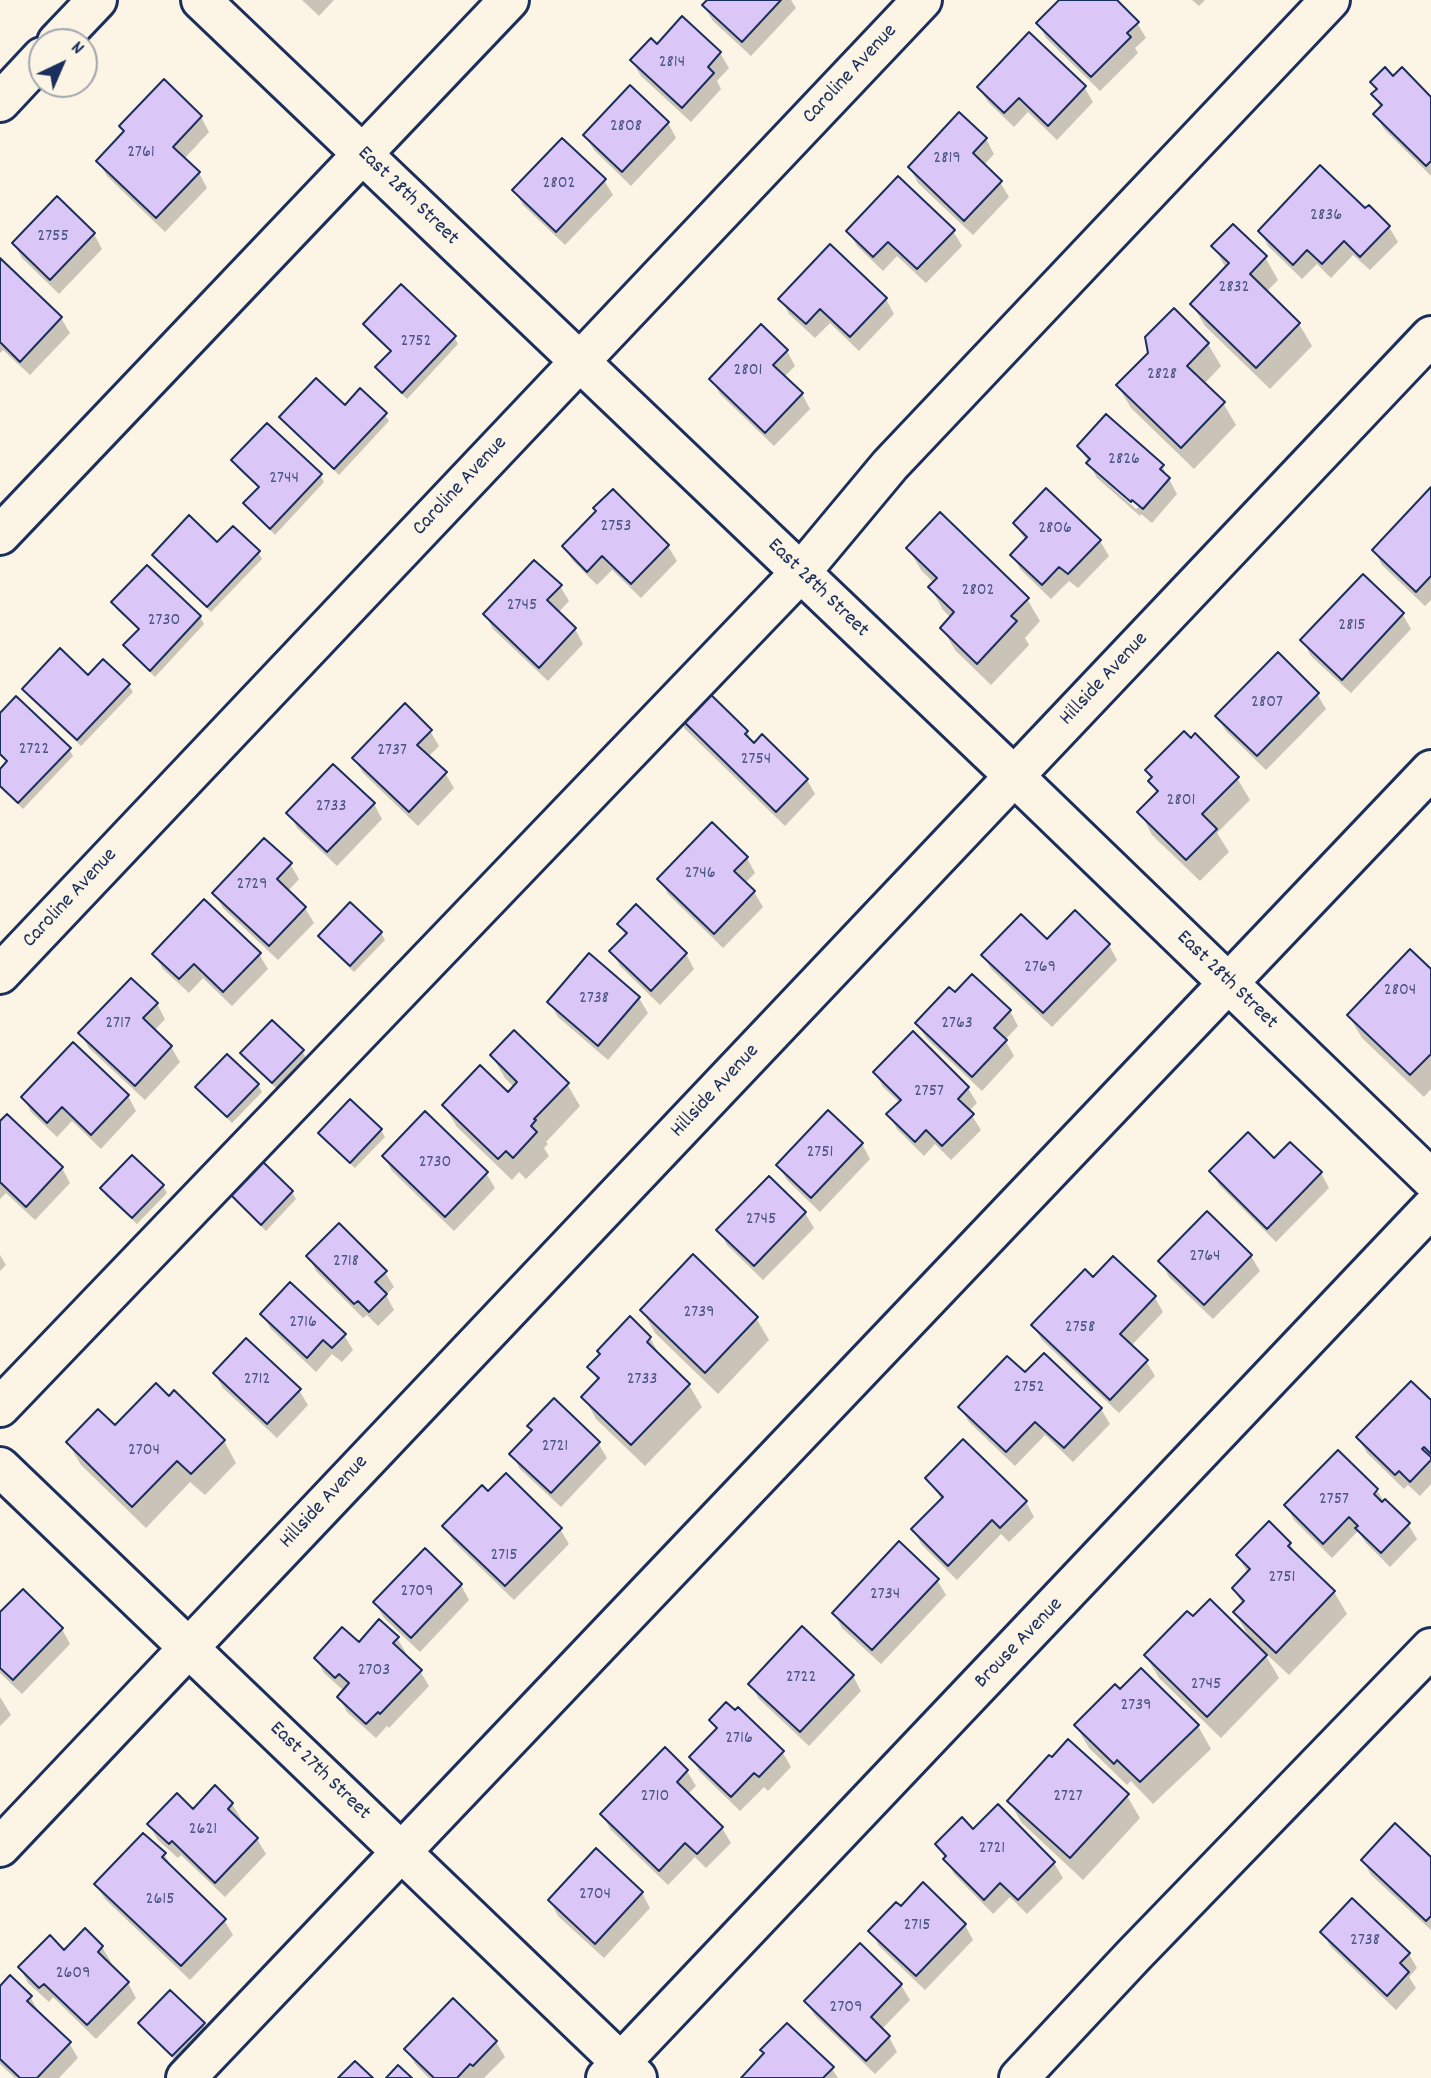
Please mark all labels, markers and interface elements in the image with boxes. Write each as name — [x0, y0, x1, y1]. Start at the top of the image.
street label: Caroline Avenue — [798, 20, 904, 130]
north arrow — [28, 28, 98, 98]
text: N — [64, 36, 89, 62]
house number: 2814 — [659, 53, 685, 75]
house number: 2808 — [610, 117, 642, 139]
street label: East 28th Street — [351, 142, 463, 252]
house number: 2761 — [127, 143, 155, 165]
house number: 2819 — [933, 149, 961, 171]
house number: 2802 — [543, 174, 575, 196]
house number: 2836 — [1310, 206, 1342, 228]
house number: 2755 — [37, 227, 69, 249]
house number: 2832 — [1219, 278, 1249, 300]
house number: 2752 — [401, 332, 431, 354]
house number: 2801 — [734, 361, 762, 383]
house number: 2828 — [1147, 365, 1177, 387]
street label: Caroline Avenue — [408, 432, 514, 542]
house number: 2826 — [1108, 450, 1140, 472]
house number: 2744 — [269, 469, 299, 491]
house number: 2753 — [600, 517, 632, 539]
house number: 2806 — [1038, 519, 1072, 541]
street label: East 28th Street — [761, 534, 873, 644]
house number: 2802 — [962, 581, 994, 603]
house number: 2745 — [507, 596, 537, 618]
house number: 2730 — [148, 611, 180, 633]
house number: 2815 — [1338, 616, 1366, 638]
street label: Hillside Avenue — [1055, 628, 1155, 732]
house number: 2807 — [1251, 693, 1283, 715]
house number: 2722 — [19, 740, 49, 762]
house number: 2737 — [377, 741, 407, 763]
house number: 2754 — [741, 750, 771, 772]
house number: 2801 — [1167, 791, 1195, 813]
house number: 2733 — [316, 797, 346, 819]
street label: Caroline Avenue — [18, 844, 124, 954]
house number: 2746 — [684, 864, 716, 886]
house number: 2729 — [237, 875, 267, 897]
street label: East 28th Street — [1170, 926, 1282, 1036]
house number: 2769 — [1024, 958, 1056, 980]
house number: 2804 — [1384, 981, 1416, 1003]
house number: 2738 — [579, 989, 609, 1011]
house number: 2717 — [105, 1014, 131, 1036]
house number: 2763 — [941, 1014, 973, 1036]
street label: Hillside Avenue — [666, 1040, 766, 1144]
house number: 2757 — [914, 1082, 944, 1104]
house number: 2751 — [806, 1143, 834, 1165]
house number: 2730 — [419, 1153, 451, 1175]
house number: 2745 — [746, 1210, 776, 1232]
house number: 2764 — [1189, 1247, 1221, 1269]
house number: 2718 — [333, 1252, 359, 1274]
house number: 2739 — [684, 1303, 714, 1325]
house number: 2716 — [289, 1313, 317, 1335]
house number: 2758 — [1065, 1318, 1095, 1340]
house number: 2712 — [244, 1370, 270, 1392]
house number: 2733 — [627, 1370, 657, 1392]
house number: 2752 — [1014, 1378, 1044, 1400]
house number: 2721 — [542, 1437, 568, 1459]
house number: 2704 — [128, 1441, 160, 1463]
street label: Hillside Avenue — [275, 1451, 375, 1555]
house number: 2757 — [1319, 1490, 1349, 1512]
house number: 2715 — [490, 1546, 518, 1568]
house number: 2751 — [1268, 1568, 1296, 1590]
house number: 2709 — [401, 1582, 433, 1604]
house number: 2734 — [870, 1585, 900, 1607]
street label: Brouse Avenue — [970, 1593, 1070, 1695]
house number: 2703 — [358, 1661, 390, 1683]
house number: 2722 — [786, 1668, 816, 1690]
house number: 2745 — [1191, 1675, 1221, 1697]
house number: 2739 — [1121, 1696, 1151, 1718]
street label: East 27th Street — [263, 1717, 375, 1827]
house number: 2716 — [725, 1729, 753, 1751]
house number: 2710 — [641, 1787, 669, 1809]
house number: 2727 — [1053, 1787, 1083, 1809]
house number: 2621 — [189, 1820, 217, 1842]
house number: 2721 — [979, 1839, 1005, 1861]
house number: 2704 — [579, 1885, 611, 1907]
house number: 2615 — [146, 1890, 174, 1912]
house number: 2715 — [903, 1916, 931, 1938]
house number: 2738 — [1350, 1931, 1380, 1953]
house number: 2609 — [56, 1964, 90, 1986]
house number: 2709 — [830, 1998, 862, 2020]

